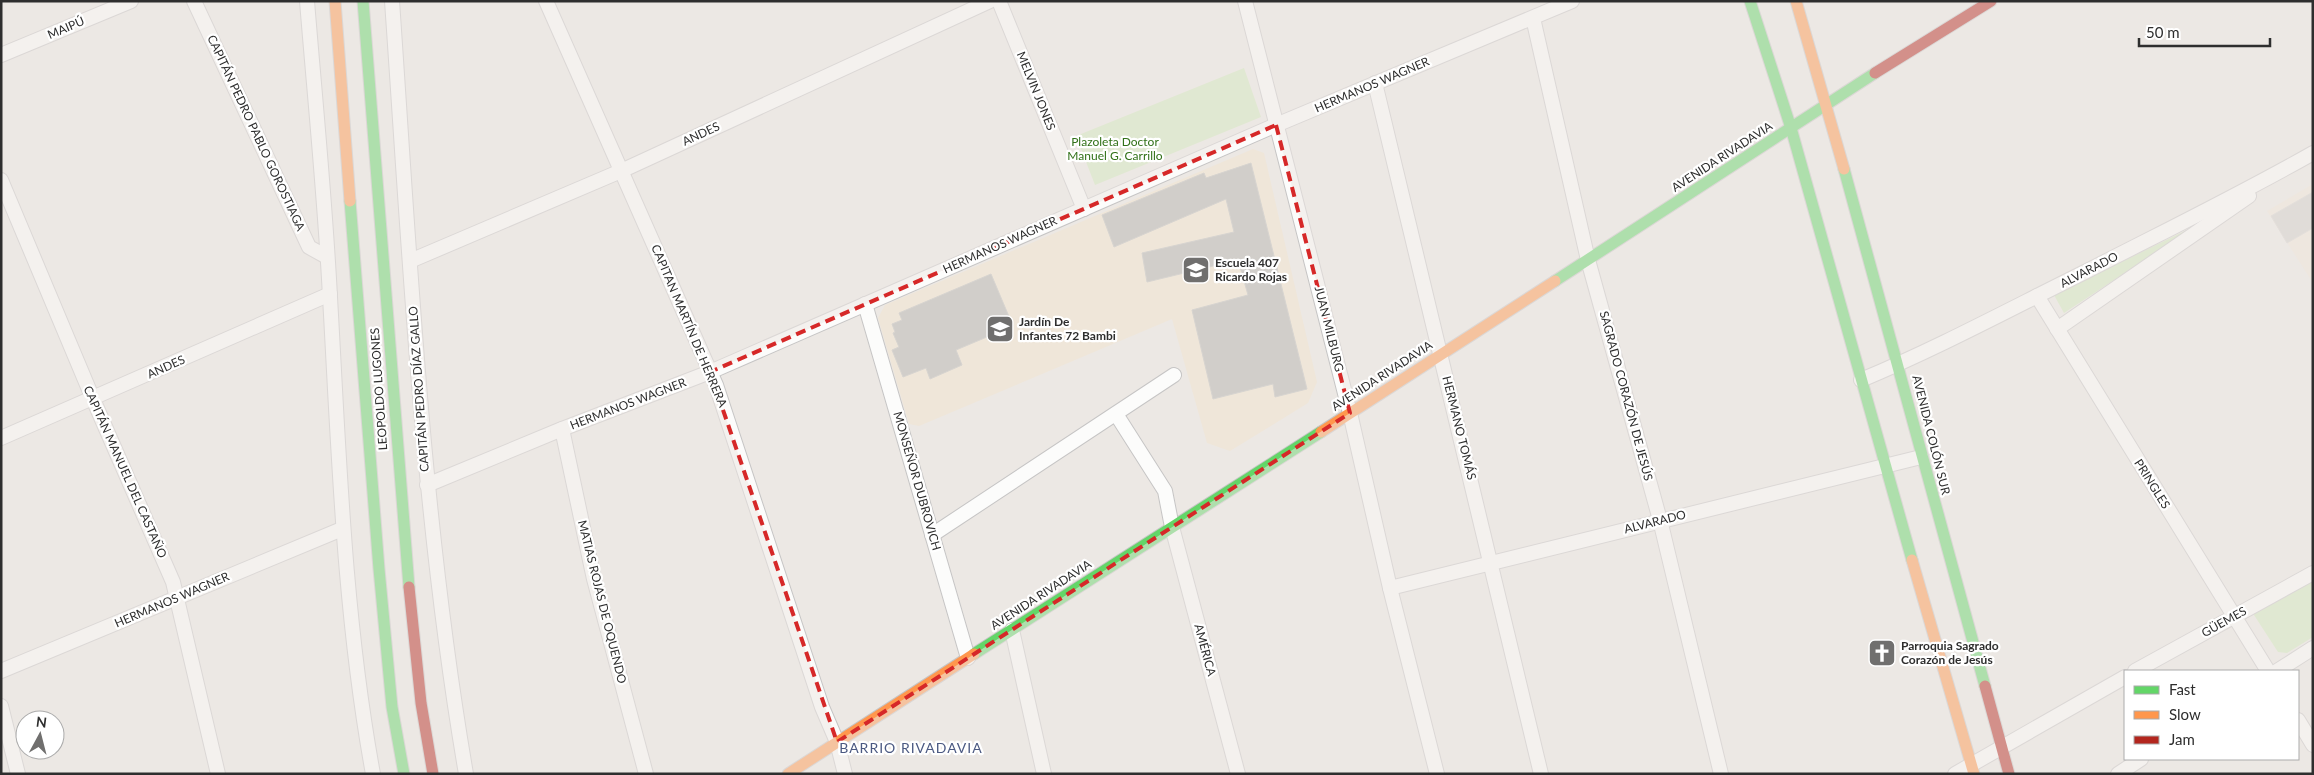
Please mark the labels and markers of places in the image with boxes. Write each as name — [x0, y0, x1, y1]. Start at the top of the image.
school or university icon: Escuela 407 Ricardo Rojas — [1181, 255, 1211, 285]
place label: Escuela 407 Ricardo Rojas — [1215, 255, 1287, 284]
school or university icon: Jardín De Infantes 72 Bambi — [985, 314, 1015, 344]
place label: Jardín De Infantes 72 Bambi — [1019, 314, 1116, 343]
church icon: Parroquia Sagrado Corazón de Jesús — [1867, 638, 1897, 668]
place label: Parroquia Sagrado Corazón de Jesús — [1901, 638, 1999, 667]

